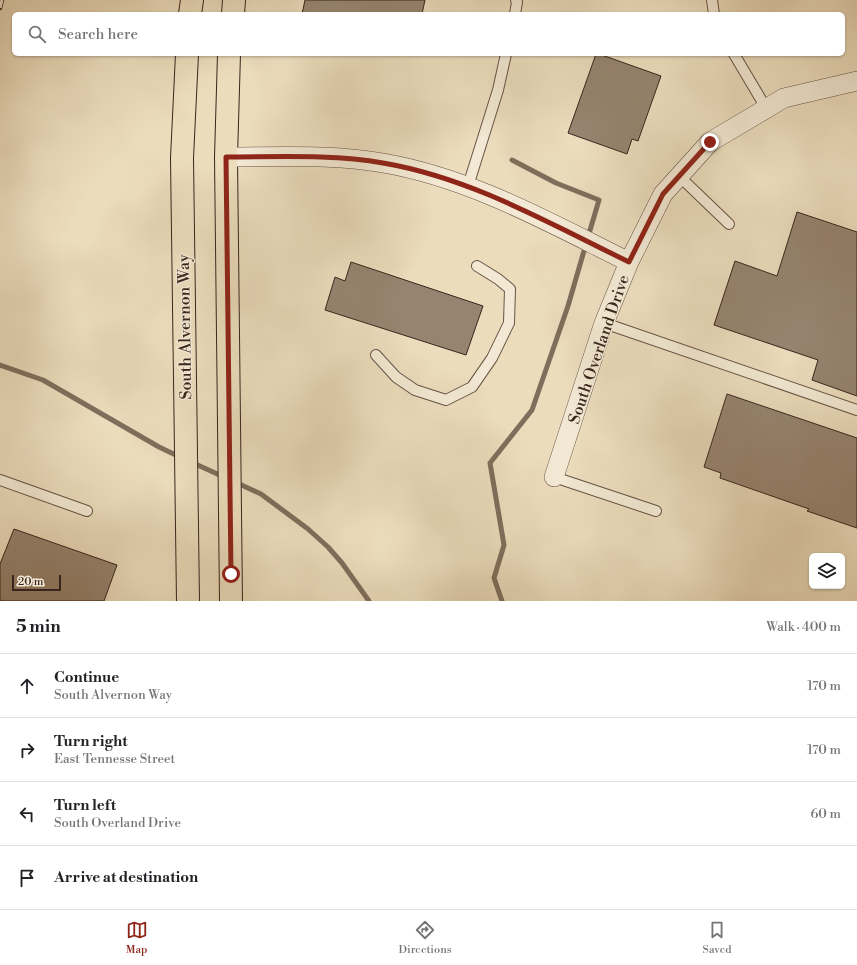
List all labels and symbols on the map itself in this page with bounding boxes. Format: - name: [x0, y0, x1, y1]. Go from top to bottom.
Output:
- route end: [701, 133, 719, 151]
- street label: South Alvernon Way: [174, 254, 196, 400]
- street label: South Overland Drive: [564, 272, 634, 427]
- route start: [222, 565, 240, 583]
- scale bar: [12, 573, 61, 592]

